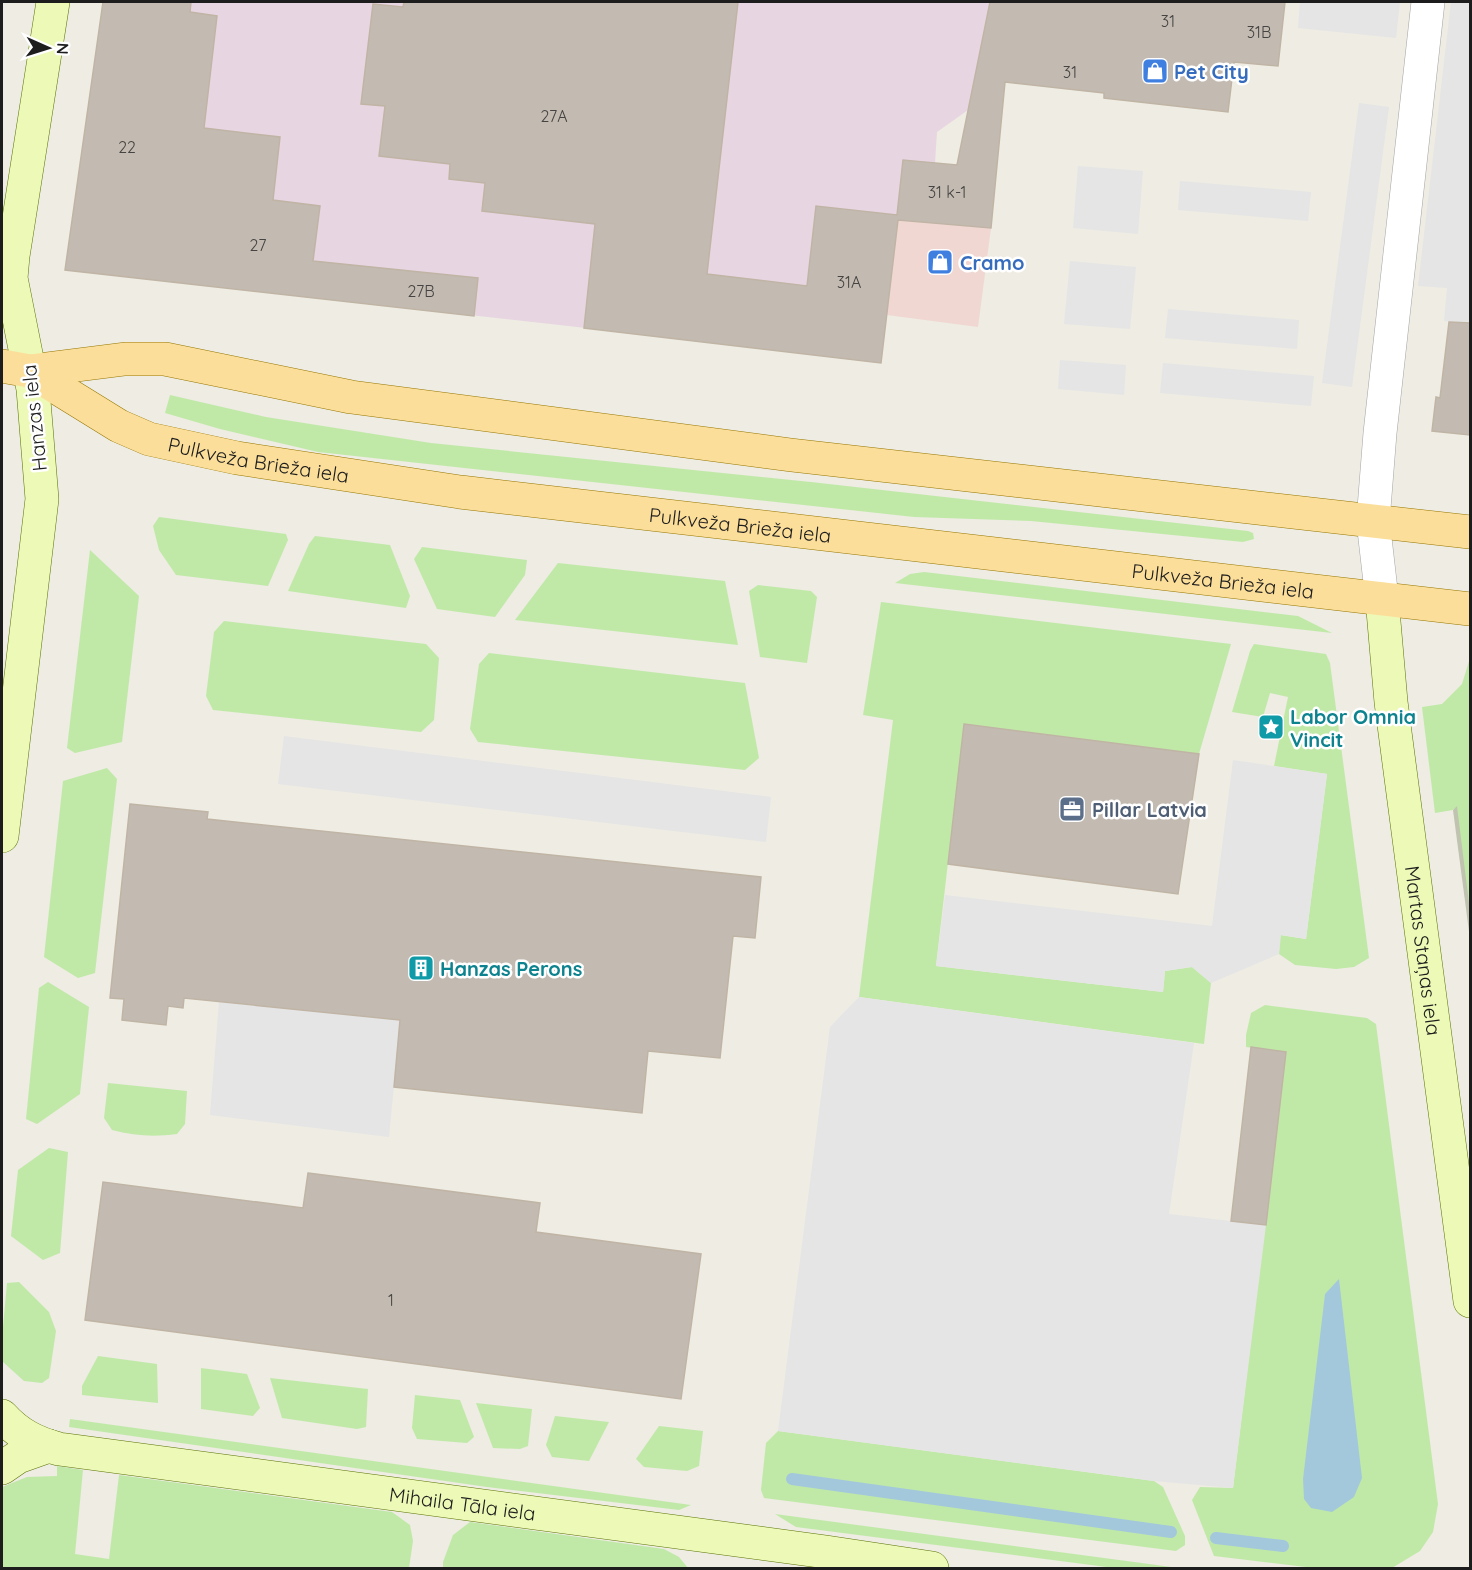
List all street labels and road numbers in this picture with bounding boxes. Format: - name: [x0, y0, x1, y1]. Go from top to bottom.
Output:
- street label: Hanzas iela: [16, 364, 52, 472]
- street label: Pulkveža Brieža iela: [166, 431, 351, 487]
- street label: Pulkveža Brieža iela: [648, 501, 833, 547]
- street label: Pulkveža Brieža iela: [1130, 557, 1315, 603]
- street label: Martas Staņas iela: [1400, 864, 1447, 1037]
- street label: Mihaila Tāla iela: [388, 1481, 537, 1525]

